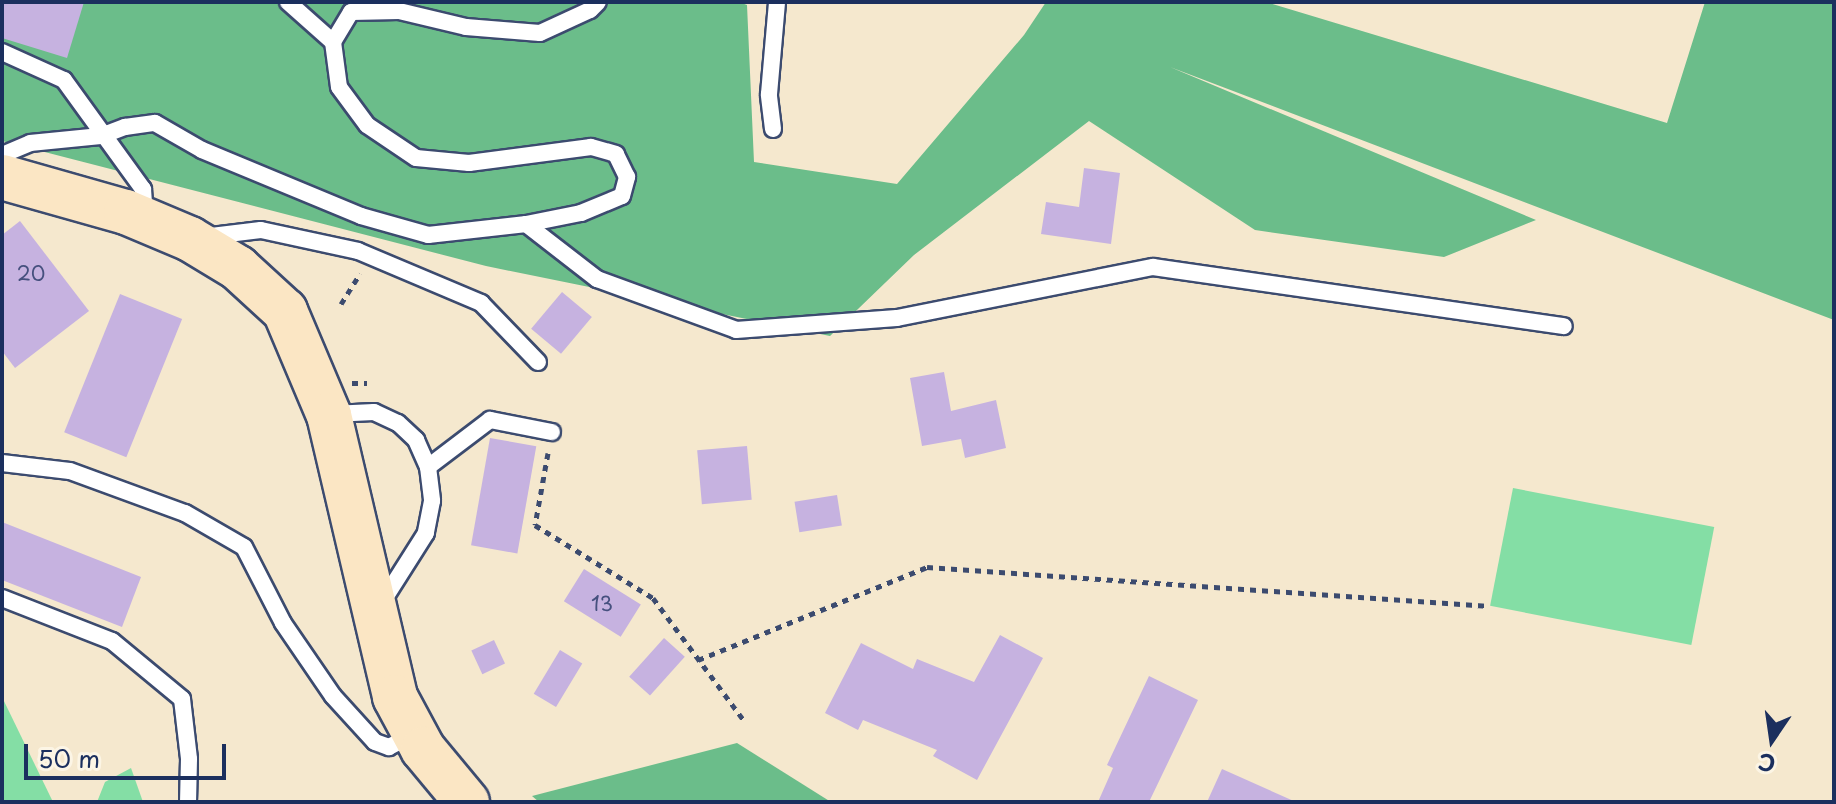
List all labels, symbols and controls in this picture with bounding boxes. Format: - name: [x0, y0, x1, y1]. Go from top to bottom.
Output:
- house number: 20: [17, 261, 45, 285]
- house number: 13: [591, 591, 613, 615]
- north arrow: [1732, 700, 1812, 780]
- scale bar: [28, 728, 230, 778]
- text: 50 m: [38, 740, 100, 776]
- text: С: [1755, 746, 1778, 782]

